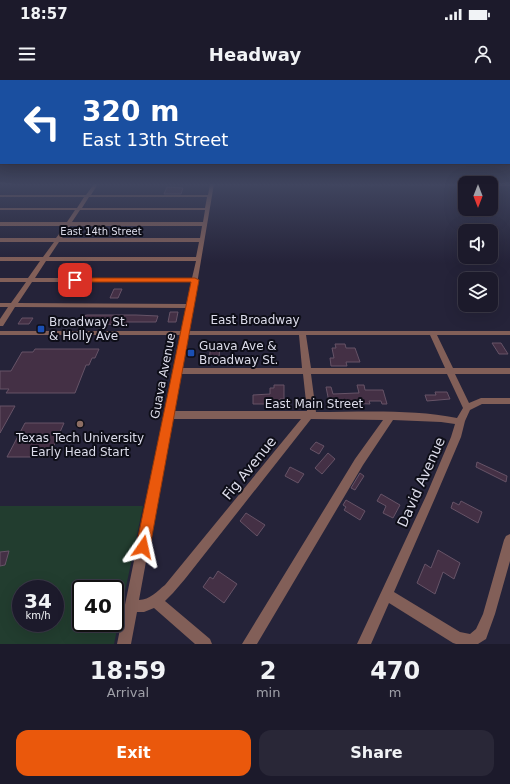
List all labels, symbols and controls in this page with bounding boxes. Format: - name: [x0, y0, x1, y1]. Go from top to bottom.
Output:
- text: 18:57: [20, 5, 68, 23]
- icon: menu: [16, 43, 38, 65]
- icon: person: [472, 43, 494, 65]
- text: Headway: [209, 44, 301, 65]
- text: 320 m: [82, 95, 179, 128]
- icon: left: [16, 96, 68, 148]
- text: East 13th Street: [82, 129, 228, 150]
- north arrow: [458, 176, 498, 216]
- map controls: [458, 176, 498, 312]
- button: sound: [458, 224, 498, 264]
- street label: East 14th Street: [60, 226, 142, 237]
- pin: [58, 263, 92, 297]
- icon: arrive: [64, 269, 86, 291]
- button: layers: [458, 272, 498, 312]
- street label: East Broadway: [210, 313, 300, 327]
- place label: Broadway St. & Holly Ave: [49, 315, 128, 343]
- marker: Broadway St. & Holly Ave: [36, 324, 46, 334]
- street label: Guava Avenue: [148, 332, 178, 420]
- place label: Guava Ave & Broadway St.: [199, 339, 278, 367]
- marker: Guava Ave & Broadway St.: [186, 348, 196, 358]
- street label: East Main Street: [265, 397, 364, 411]
- marker: Texas Tech University Early Head Start: [75, 419, 85, 429]
- place label: Texas Tech University Early Head Start: [15, 431, 144, 459]
- street label: Fig Avenue: [219, 433, 279, 503]
- street label: David Avenue: [394, 434, 448, 530]
- position arrow: [122, 526, 164, 568]
- speed limit sign: 40: [72, 580, 124, 632]
- text: 34: [24, 589, 52, 613]
- text: km/h: [25, 610, 51, 621]
- text: 18:59: [90, 657, 166, 685]
- text: 2: [260, 657, 276, 685]
- text: 470: [370, 657, 420, 685]
- text: Arrival: [107, 685, 149, 700]
- text: min: [256, 685, 280, 700]
- text: m: [389, 685, 402, 700]
- button: Exit: [16, 730, 251, 776]
- button: Share: [259, 730, 494, 776]

